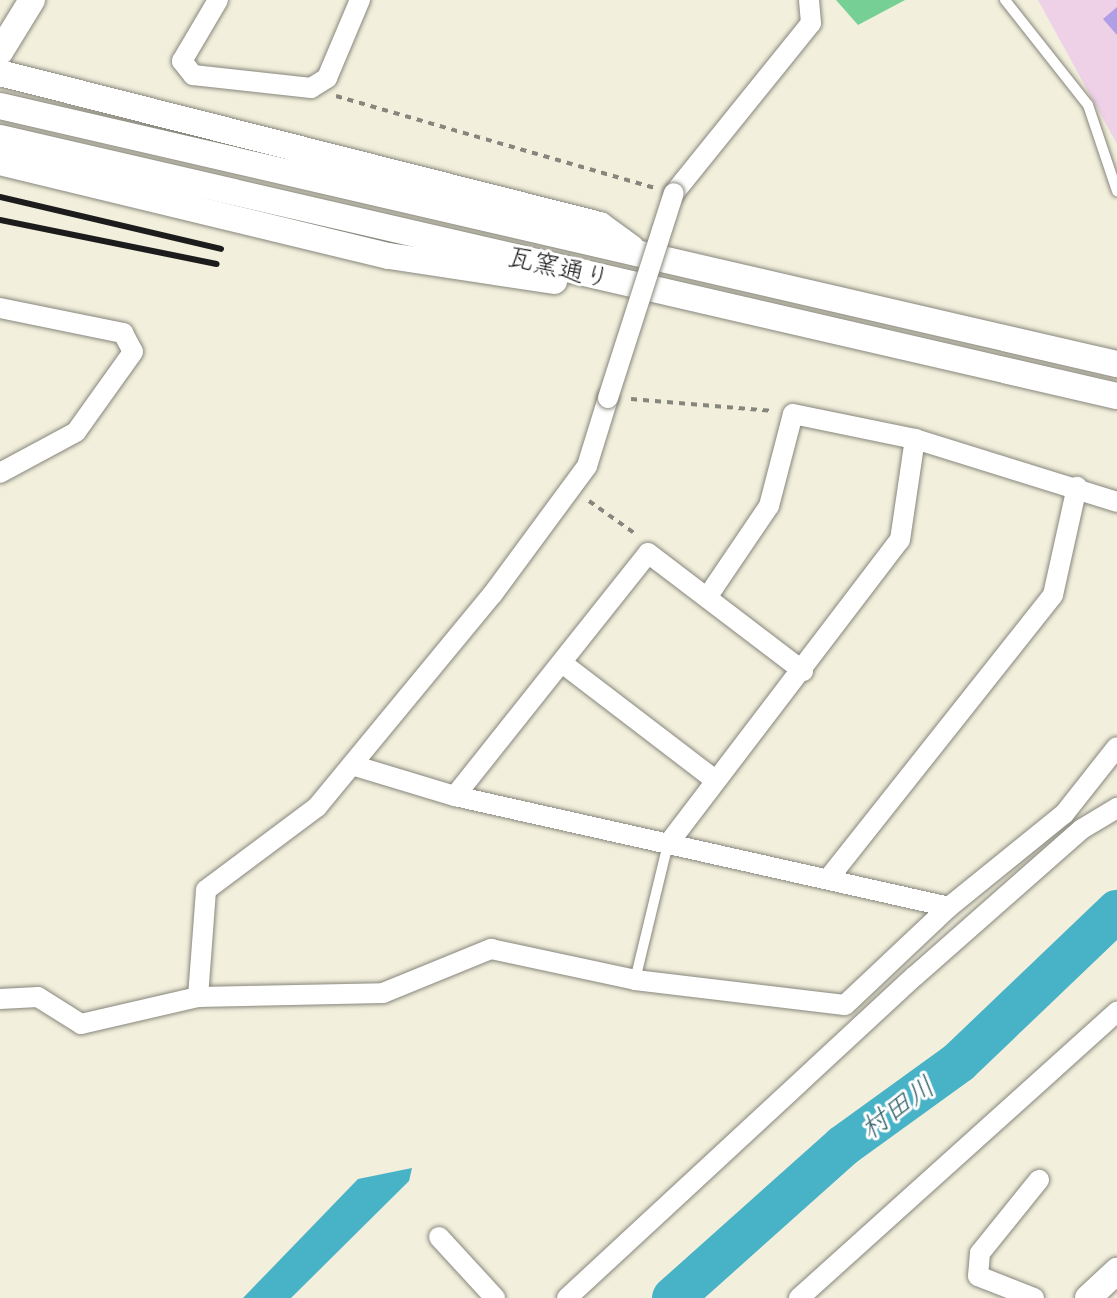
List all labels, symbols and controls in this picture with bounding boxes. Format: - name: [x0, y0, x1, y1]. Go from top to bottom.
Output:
- street label: 瓦窯通り: [505, 240, 613, 294]
- water label: 村田川: [853, 1069, 941, 1145]

